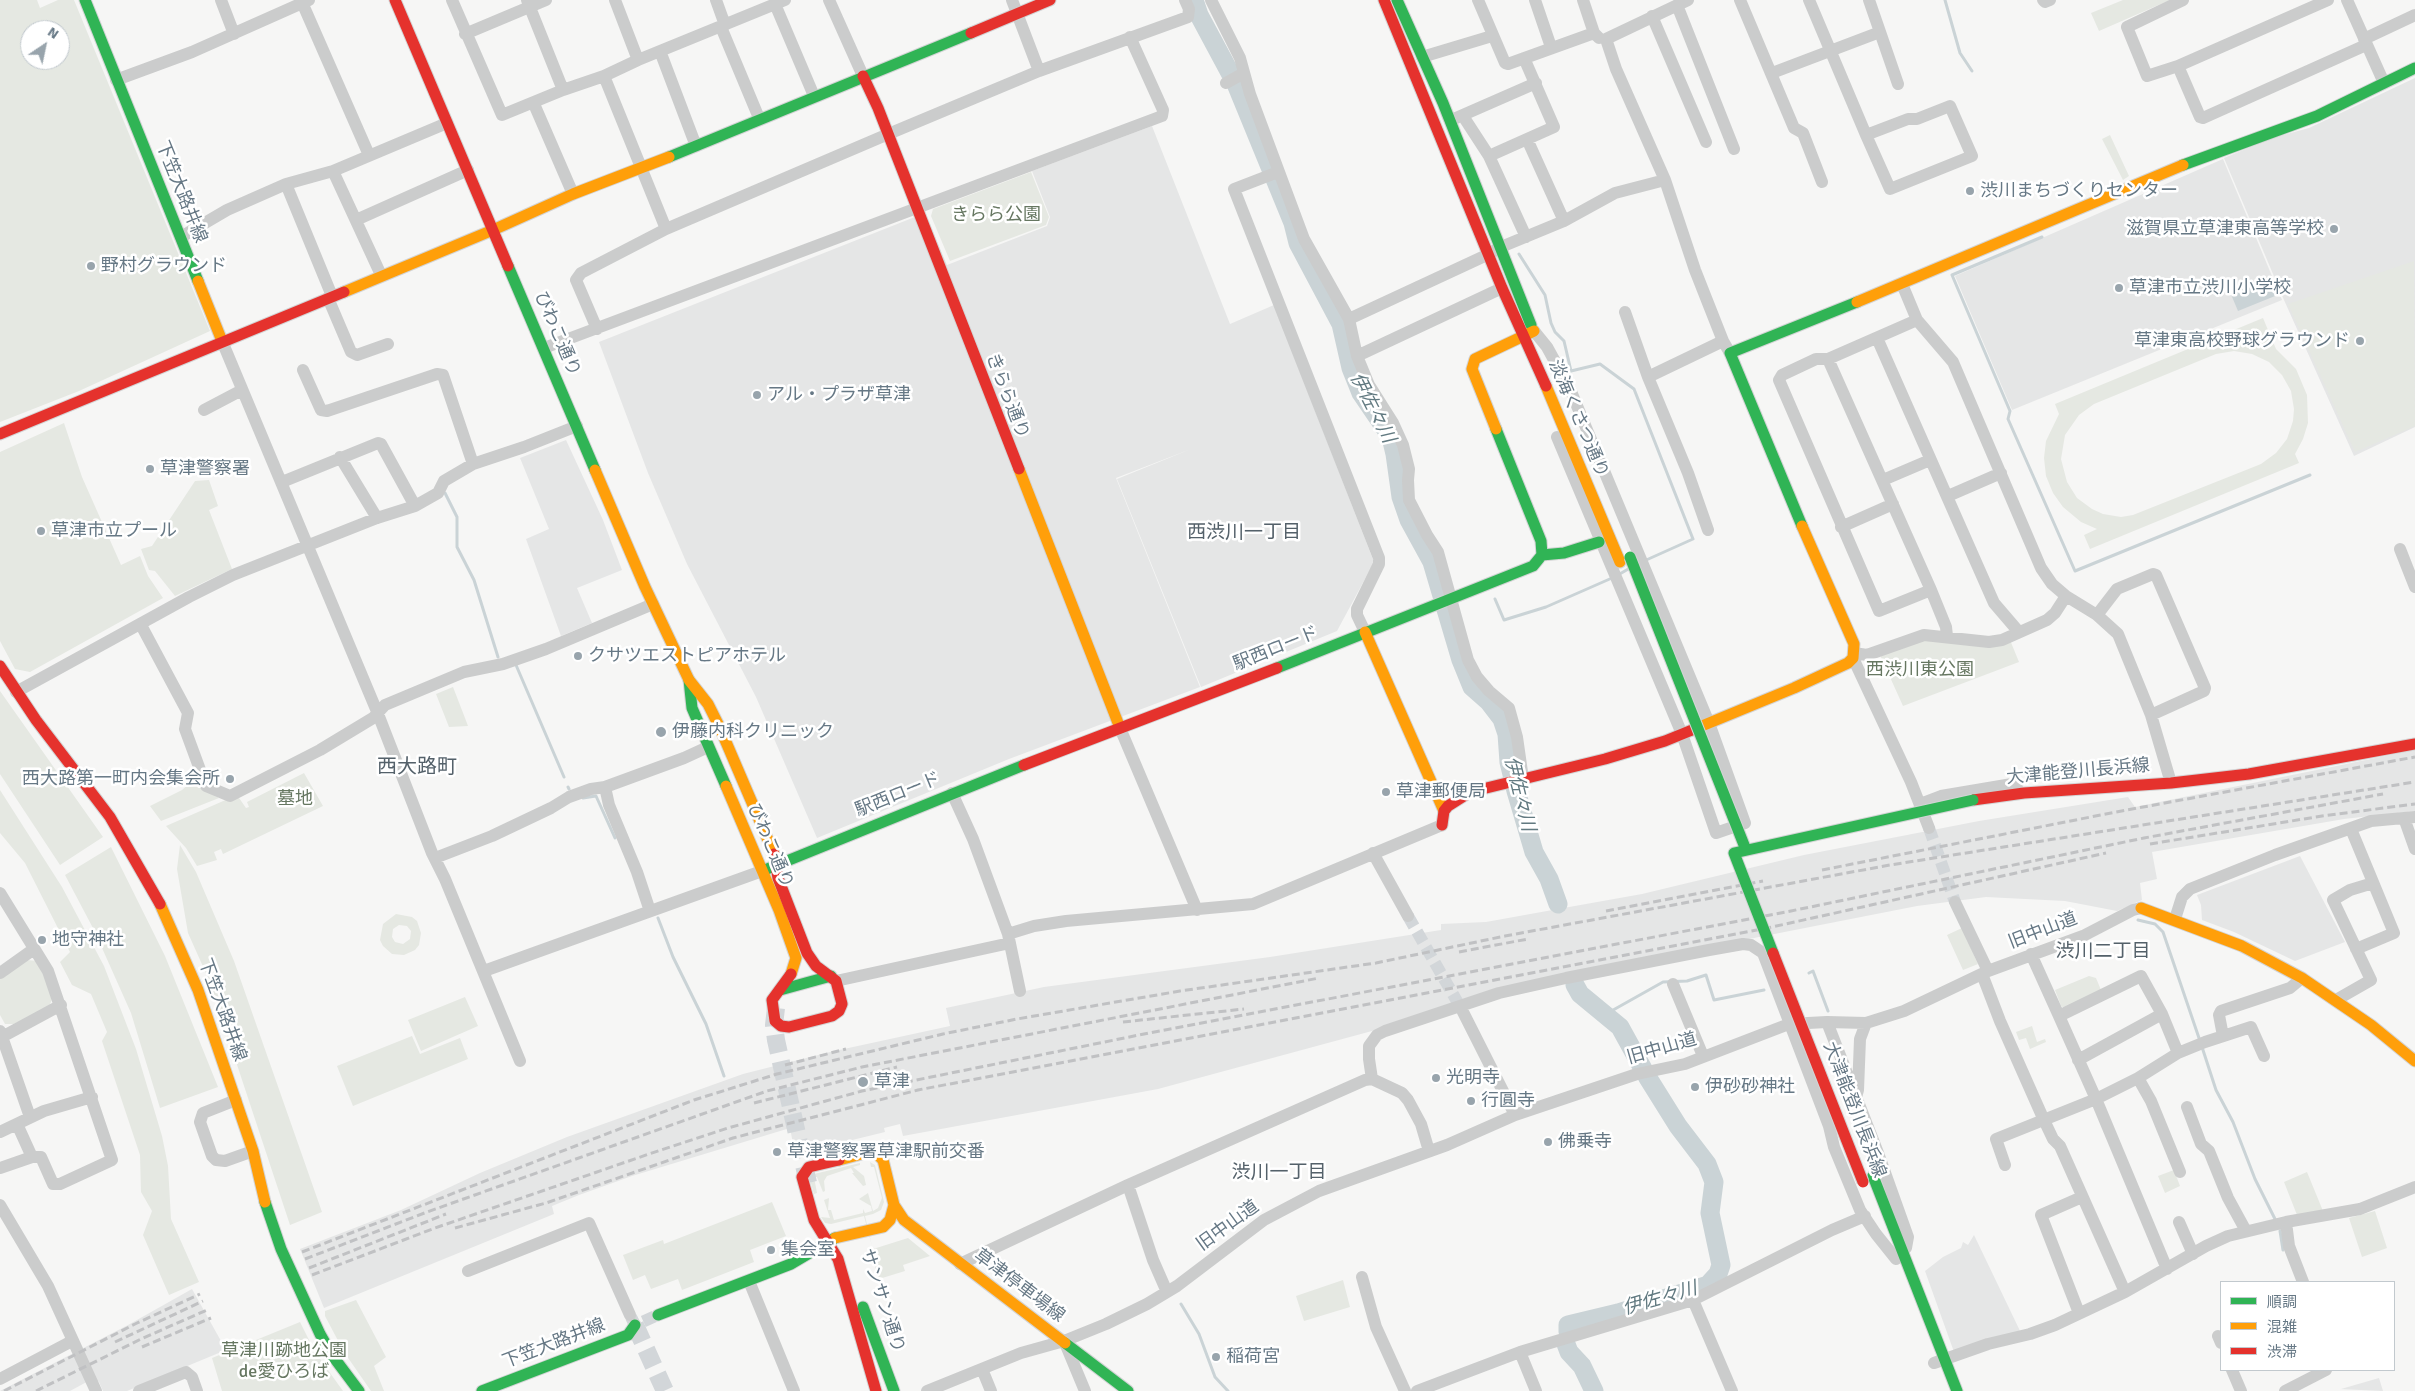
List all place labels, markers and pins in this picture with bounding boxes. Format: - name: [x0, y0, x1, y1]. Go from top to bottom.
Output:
- place label: 渋川まちづくりセンター: [1980, 180, 2178, 202]
- marker: 渋川まちづくりセンター: [1964, 185, 1976, 197]
- place label: 滋賀県立草津東高等学校: [2126, 218, 2324, 240]
- marker: 滋賀県立草津東高等学校: [2328, 223, 2340, 235]
- place label: 野村グラウンド: [101, 255, 227, 277]
- marker: 野村グラウンド: [85, 260, 97, 272]
- place label: 草津市立渋川小学校: [2129, 277, 2291, 299]
- marker: 草津市立渋川小学校: [2113, 282, 2125, 294]
- place label: 草津東高校野球グラウンド: [2134, 330, 2350, 352]
- marker: 草津東高校野球グラウンド: [2354, 335, 2366, 347]
- place label: アル・プラザ草津: [767, 384, 911, 406]
- marker: アル・プラザ草津: [751, 389, 763, 401]
- place label: 草津警察署: [160, 458, 250, 480]
- marker: 草津警察署: [144, 463, 156, 475]
- place label: 草津市立プール: [51, 520, 177, 542]
- marker: 草津市立プール: [35, 525, 47, 537]
- place label: クサツエストピアホテル: [588, 645, 786, 667]
- marker: クサツエストピアホテル: [572, 650, 584, 662]
- place label: 伊藤内科クリニック: [672, 721, 834, 743]
- marker: 伊藤内科クリニック: [654, 725, 668, 739]
- place label: 西大路第一町内会集会所: [22, 768, 220, 790]
- marker: 西大路第一町内会集会所: [224, 773, 236, 785]
- place label: 草津郵便局: [1396, 781, 1486, 803]
- marker: 草津郵便局: [1380, 786, 1392, 798]
- place label: 地守神社: [52, 929, 124, 951]
- marker: 地守神社: [36, 934, 48, 946]
- place label: 光明寺: [1446, 1067, 1500, 1089]
- place label: 草津: [874, 1071, 910, 1093]
- marker: 光明寺: [1430, 1072, 1442, 1084]
- marker: 草津: [856, 1075, 870, 1089]
- place label: 伊砂砂神社: [1705, 1076, 1795, 1098]
- marker: 伊砂砂神社: [1689, 1081, 1701, 1093]
- place label: 行圓寺: [1481, 1090, 1535, 1112]
- marker: 行圓寺: [1465, 1095, 1477, 1107]
- place label: 佛乗寺: [1558, 1131, 1612, 1153]
- marker: 佛乗寺: [1542, 1136, 1554, 1148]
- place label: 草津警察署草津駅前交番: [787, 1141, 985, 1163]
- marker: 草津警察署草津駅前交番: [771, 1146, 783, 1158]
- place label: 集会室: [781, 1239, 835, 1261]
- marker: 集会室: [765, 1244, 777, 1256]
- place label: 稲荷宮: [1226, 1346, 1280, 1368]
- marker: 稲荷宮: [1210, 1351, 1222, 1363]

